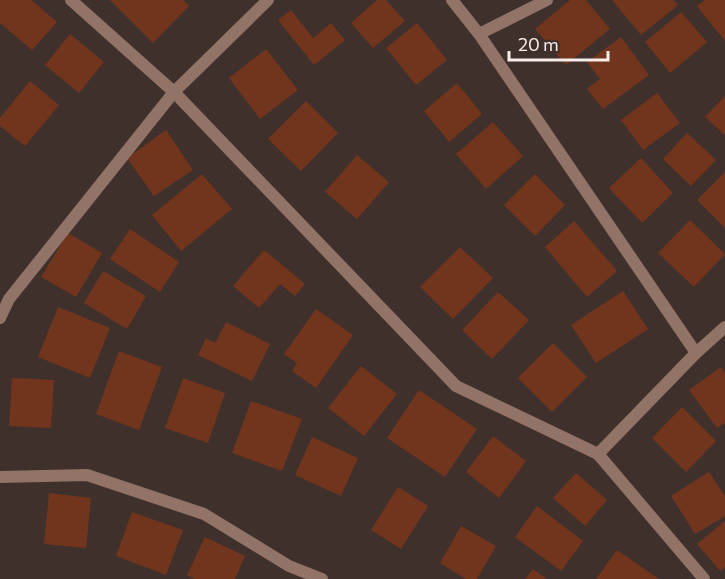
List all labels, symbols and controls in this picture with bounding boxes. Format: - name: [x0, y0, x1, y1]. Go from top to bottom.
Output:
- scale bar: [509, 24, 608, 62]
- text: 20 m: [518, 33, 559, 55]

